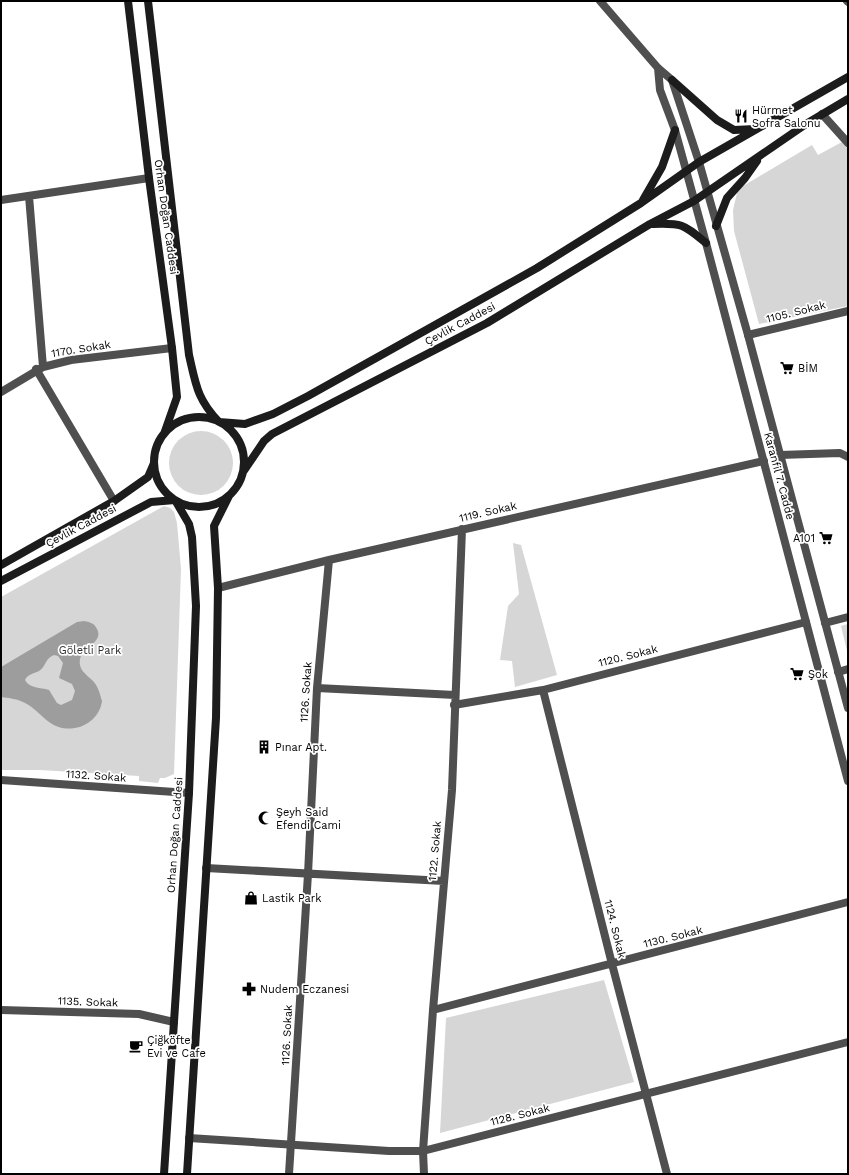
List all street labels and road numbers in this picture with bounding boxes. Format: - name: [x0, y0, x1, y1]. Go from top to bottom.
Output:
- street label: Orhan Doğan Caddesi: [151, 159, 181, 275]
- street label: 1105. Sokak: [765, 298, 827, 326]
- street label: Çevlik Caddesi: [422, 300, 498, 348]
- street label: 1170. Sokak: [50, 338, 112, 360]
- street label: Karanfil 7. Cadde: [761, 431, 797, 521]
- street label: 1119. Sokak: [458, 499, 518, 525]
- street label: Çevlik Caddesi: [43, 502, 119, 550]
- street label: 1120. Sokak: [597, 642, 659, 670]
- street label: 1126. Sokak: [297, 661, 315, 723]
- street label: 1132. Sokak: [65, 767, 127, 785]
- street label: Orhan Doğan Caddesi: [164, 777, 186, 893]
- street label: 1122. Sokak: [426, 820, 444, 882]
- street label: 1124. Sokak: [601, 898, 629, 960]
- street label: 1130. Sokak: [642, 923, 704, 951]
- street label: 1135. Sokak: [58, 994, 118, 1010]
- street label: 1126. Sokak: [279, 1004, 295, 1066]
- street label: 1128. Sokak: [489, 1101, 551, 1129]

